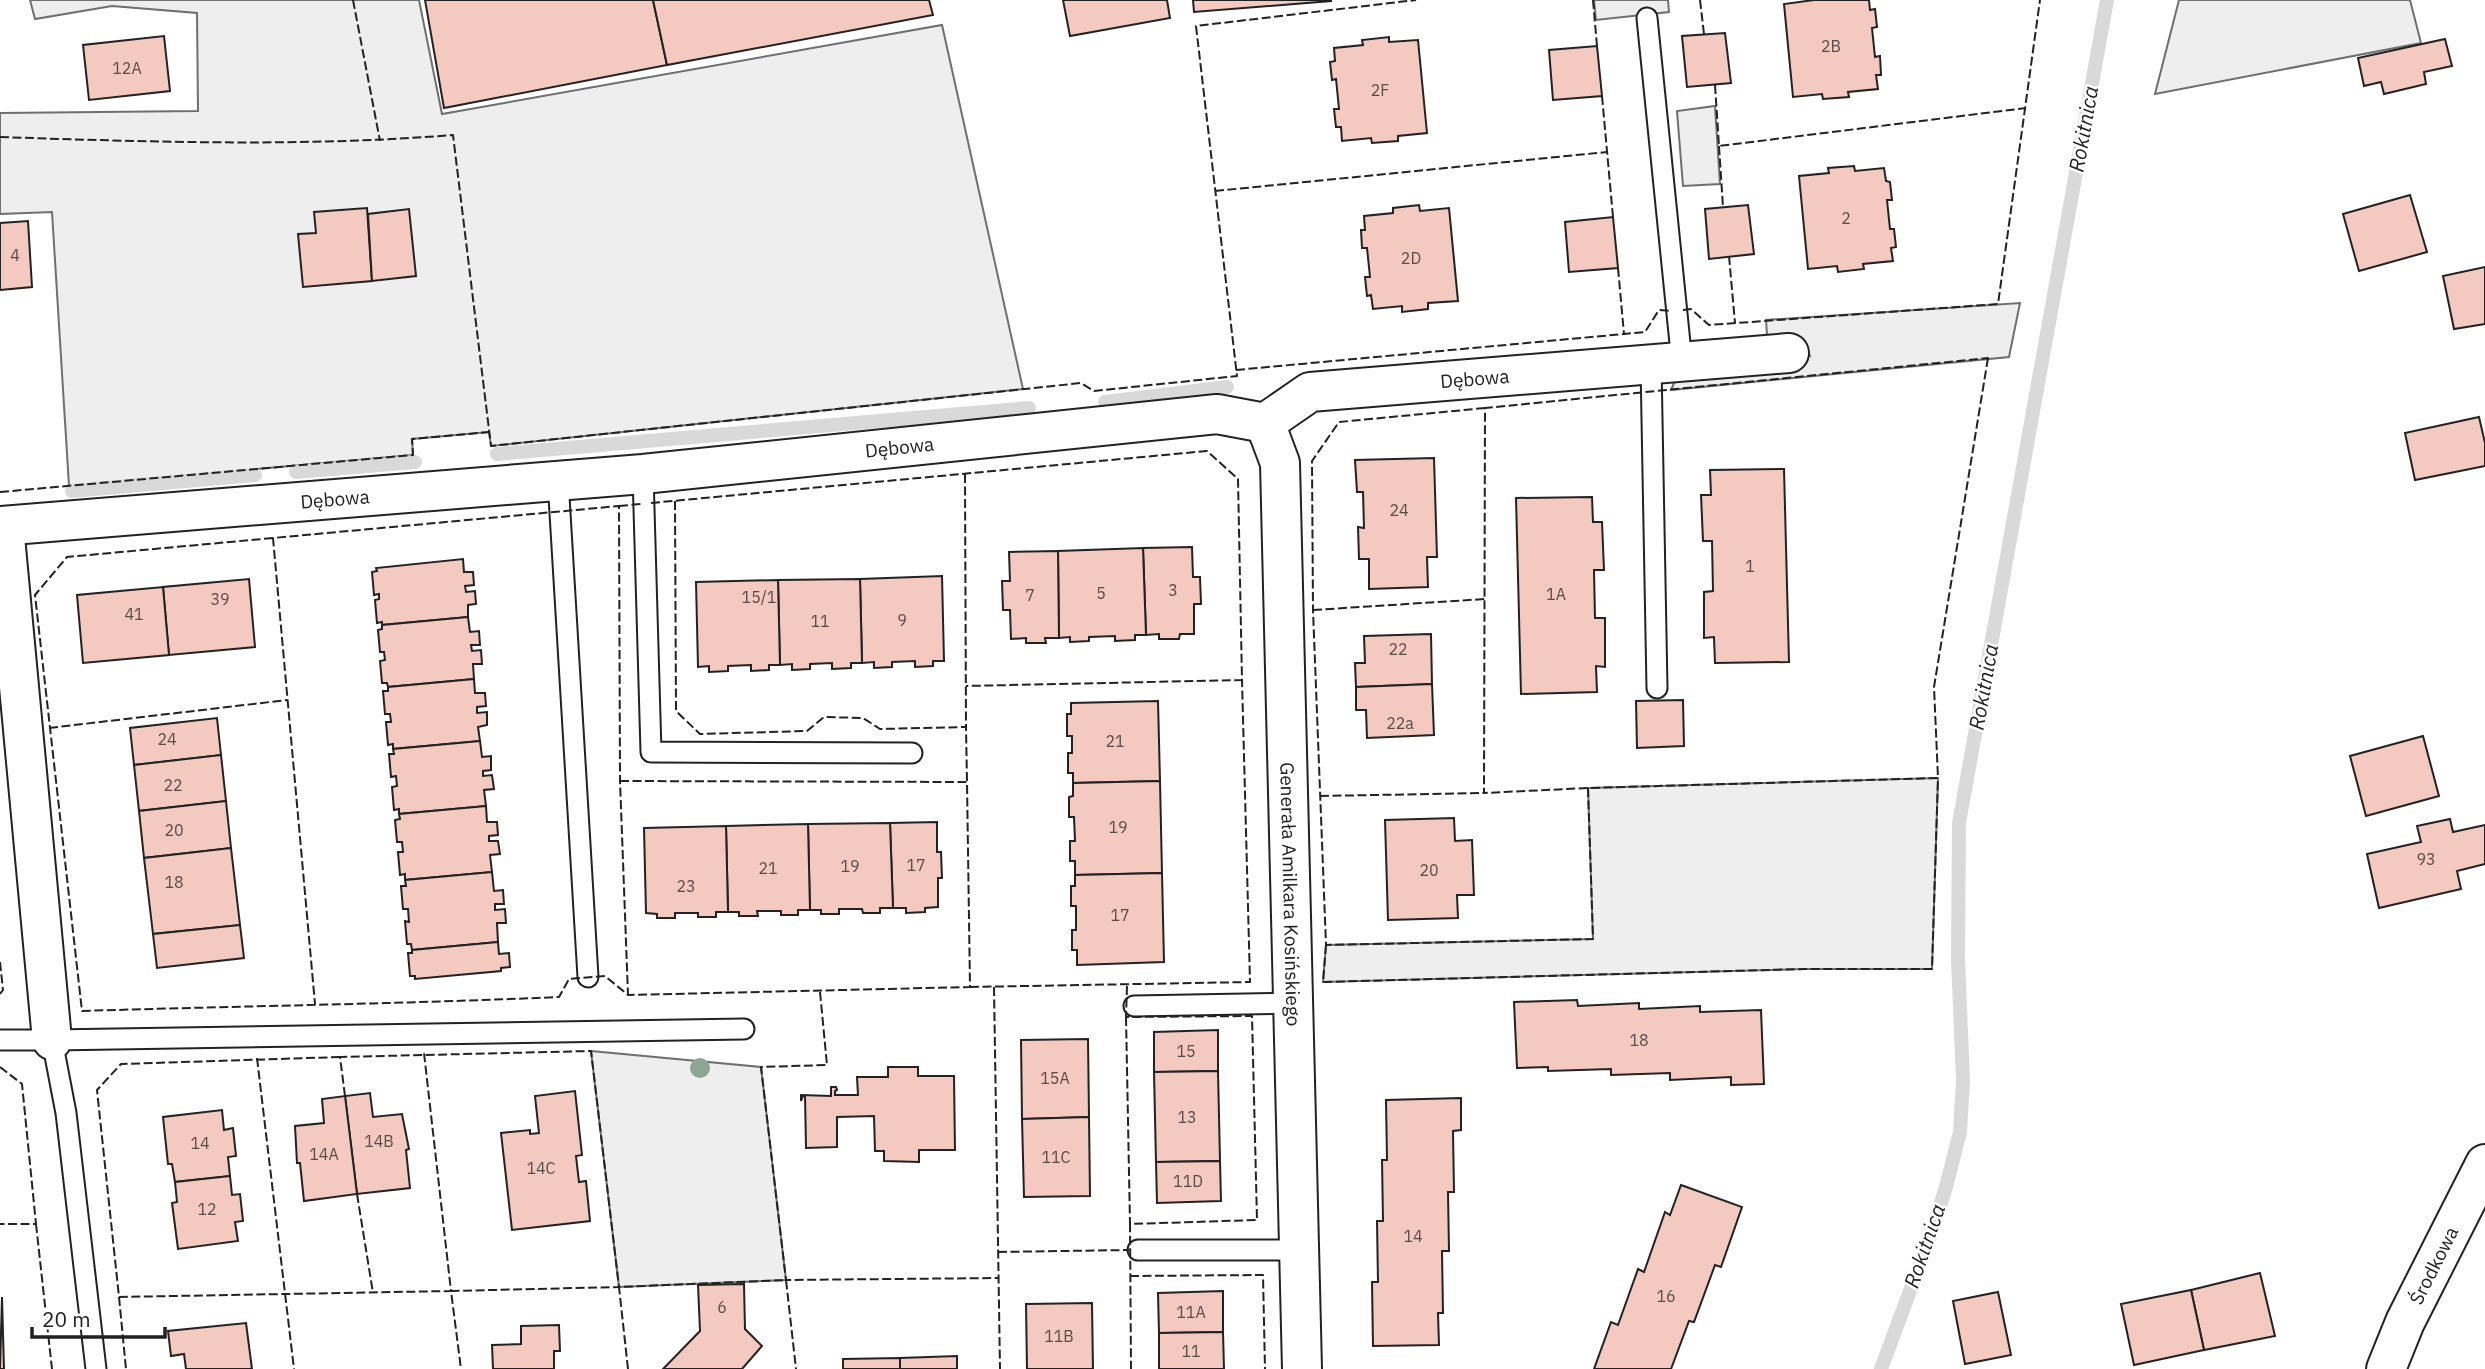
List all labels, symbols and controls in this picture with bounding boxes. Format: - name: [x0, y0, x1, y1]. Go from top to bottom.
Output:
- house number: 2B: [1821, 36, 1841, 56]
- house number: 12A: [112, 58, 142, 78]
- house number: 2F: [1371, 80, 1389, 100]
- water label: Rokitnica: [2062, 84, 2104, 174]
- house number: 2: [1841, 208, 1851, 228]
- house number: 4: [10, 245, 20, 265]
- house number: 2D: [1401, 248, 1421, 268]
- street label: Dębowa: [1439, 364, 1510, 393]
- street label: Dębowa: [864, 432, 935, 463]
- street label: Dębowa: [299, 484, 370, 514]
- house number: 24: [1389, 500, 1409, 520]
- house number: 1: [1745, 556, 1755, 576]
- house number: 3: [1168, 580, 1178, 600]
- house number: 5: [1096, 583, 1106, 603]
- house number: 1A: [1546, 584, 1566, 604]
- house number: 7: [1025, 585, 1035, 605]
- house number: 15/1: [742, 587, 776, 607]
- house number: 39: [210, 589, 230, 609]
- house number: 41: [124, 604, 144, 624]
- house number: 9: [897, 610, 907, 630]
- house number: 11: [810, 611, 830, 631]
- house number: 22: [1388, 639, 1408, 659]
- water label: Rokitnica: [1962, 642, 2004, 732]
- house number: 22a: [1386, 713, 1414, 733]
- house number: 24: [157, 729, 177, 749]
- house number: 21: [1105, 731, 1125, 751]
- street label: Generała Amilkara Kosińskiego: [1275, 762, 1306, 1027]
- house number: 22: [163, 775, 183, 795]
- house number: 19: [1108, 817, 1128, 837]
- house number: 20: [164, 820, 184, 840]
- house number: 93: [2416, 849, 2436, 869]
- house number: 17: [906, 855, 926, 875]
- house number: 19: [840, 856, 860, 876]
- house number: 21: [758, 858, 778, 878]
- house number: 20: [1419, 860, 1439, 880]
- house number: 18: [164, 872, 184, 892]
- house number: 23: [676, 876, 696, 896]
- house number: 17: [1110, 905, 1130, 925]
- house number: 18: [1629, 1030, 1649, 1050]
- house number: 15: [1176, 1041, 1196, 1061]
- house number: 15A: [1040, 1068, 1070, 1088]
- house number: 13: [1177, 1107, 1197, 1127]
- house number: 14B: [364, 1131, 394, 1151]
- house number: 14: [190, 1133, 210, 1153]
- house number: 14A: [309, 1144, 339, 1164]
- house number: 11C: [1041, 1147, 1071, 1167]
- house number: 14C: [526, 1158, 556, 1178]
- house number: 11D: [1173, 1171, 1203, 1191]
- house number: 12: [197, 1199, 217, 1219]
- water label: Rokitnica: [1897, 1200, 1951, 1291]
- street label: Środkowa: [2404, 1222, 2463, 1309]
- house number: 14: [1403, 1226, 1423, 1246]
- house number: 16: [1656, 1286, 1676, 1306]
- scale bar: [32, 1296, 164, 1340]
- house number: 6: [717, 1297, 727, 1317]
- house number: 11A: [1176, 1302, 1206, 1322]
- text: 20 m: [42, 1305, 91, 1333]
- house number: 11B: [1044, 1326, 1074, 1346]
- house number: 11: [1181, 1341, 1201, 1361]

